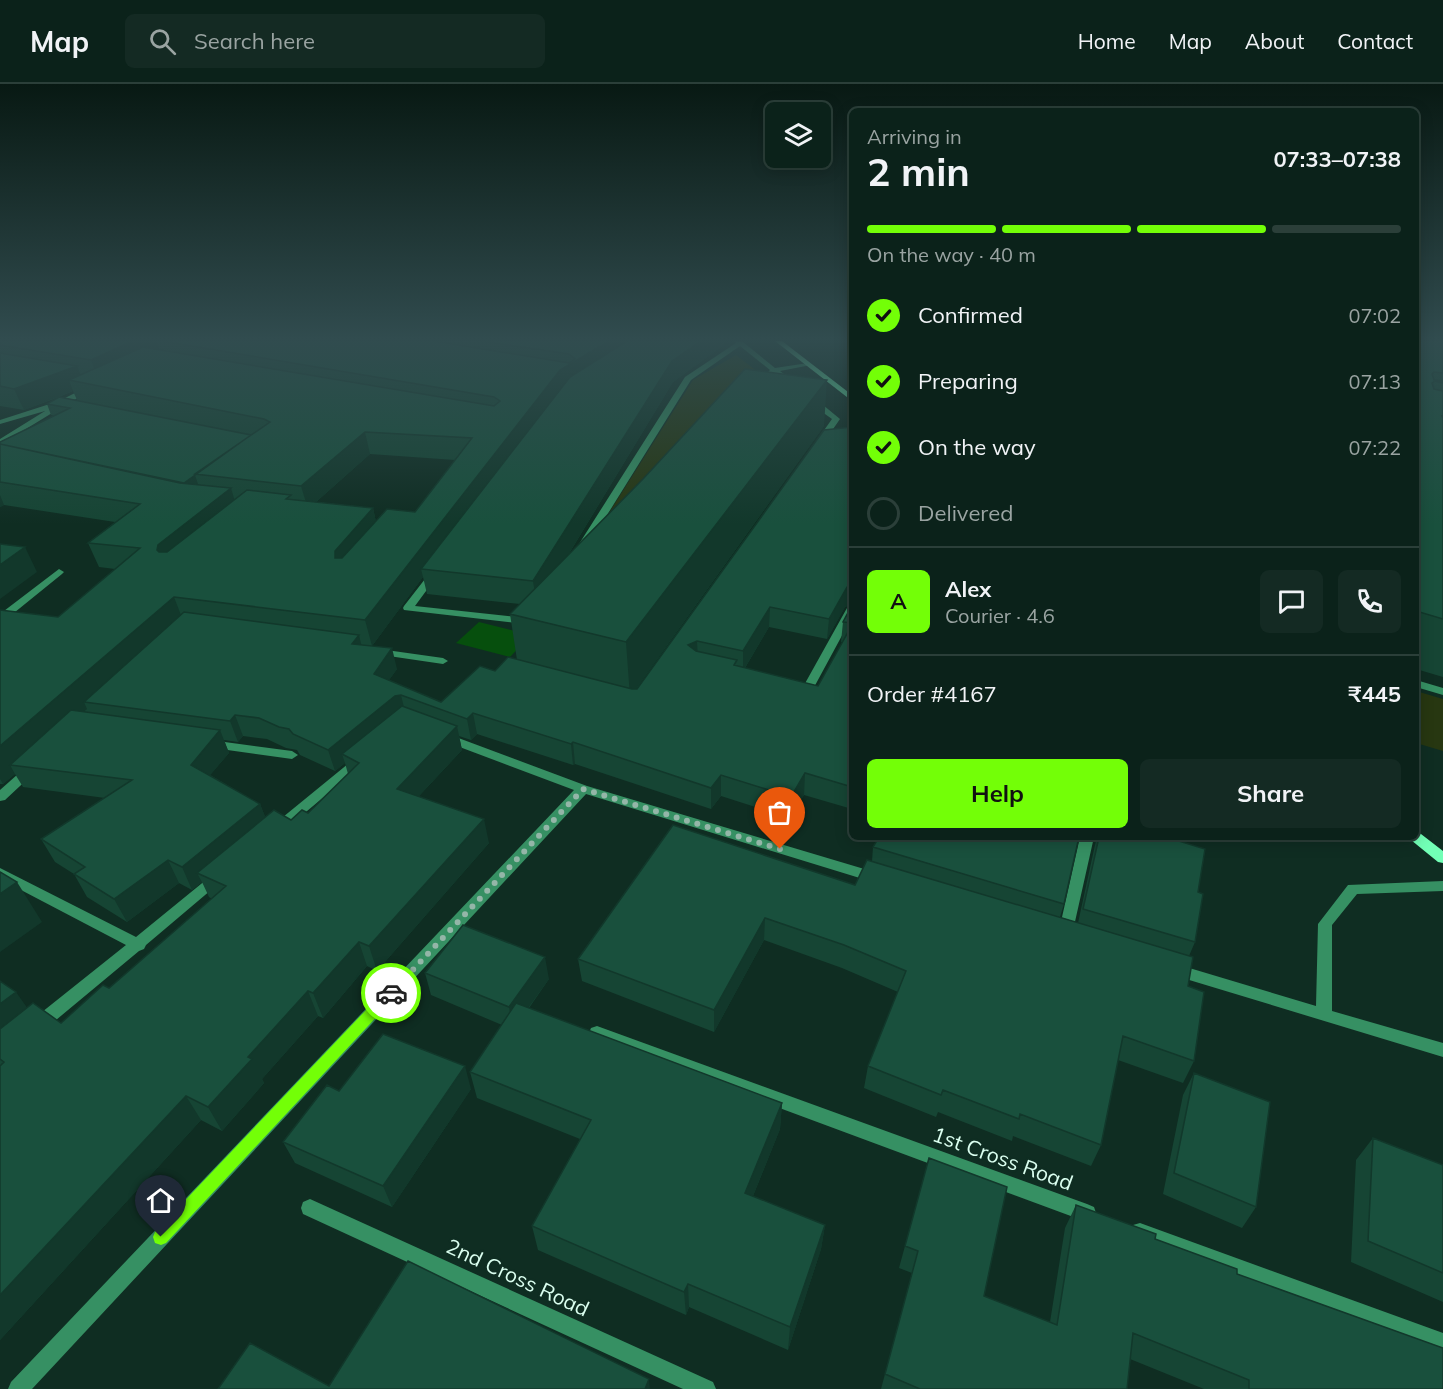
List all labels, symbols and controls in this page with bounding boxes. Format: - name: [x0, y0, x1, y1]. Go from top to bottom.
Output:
- search box: [125, 14, 545, 68]
- text: Map: [30, 24, 89, 59]
- icon: search: [146, 25, 179, 58]
- text: Search here: [194, 27, 315, 55]
- text: Home: [1078, 28, 1136, 54]
- text: Map: [1169, 28, 1212, 54]
- text: About: [1245, 28, 1304, 54]
- text: Contact: [1337, 28, 1413, 54]
- map controls: [765, 102, 831, 168]
- button: layers: [765, 102, 831, 168]
- text: Arriving in: [867, 124, 962, 149]
- text: 07:33–07:38: [1273, 145, 1401, 173]
- text: 2 min: [867, 147, 970, 196]
- text: On the way · 40 m: [867, 242, 1036, 267]
- icon: check: [867, 299, 900, 332]
- text: Confirmed: [918, 301, 1023, 329]
- text: 07:02: [1348, 303, 1401, 328]
- icon: check: [867, 365, 900, 398]
- text: Preparing: [918, 367, 1018, 395]
- text: 07:13: [1348, 369, 1401, 394]
- icon: check: [867, 431, 900, 464]
- text: On the way: [918, 433, 1036, 461]
- text: 07:22: [1348, 435, 1401, 460]
- text: Delivered: [918, 499, 1013, 527]
- button: chat: [1260, 570, 1323, 633]
- button: phone: [1338, 570, 1401, 633]
- text: Alex: [945, 575, 991, 603]
- text: A: [890, 587, 907, 615]
- text: Courier · 4.6: [945, 603, 1055, 628]
- text: Order #4167: [867, 680, 997, 708]
- text: ₹445: [1348, 680, 1401, 708]
- button: Help: [867, 759, 1128, 828]
- button: Share: [1140, 759, 1401, 828]
- pin: [754, 787, 805, 849]
- icon: bag: [763, 796, 796, 829]
- courier: [361, 963, 421, 1023]
- icon: car: [375, 977, 408, 1010]
- street label: 1st Cross Road: [929, 1121, 1077, 1195]
- pin: [135, 1175, 186, 1237]
- icon: home: [144, 1184, 177, 1217]
- street label: 2nd Cross Road: [442, 1233, 594, 1321]

